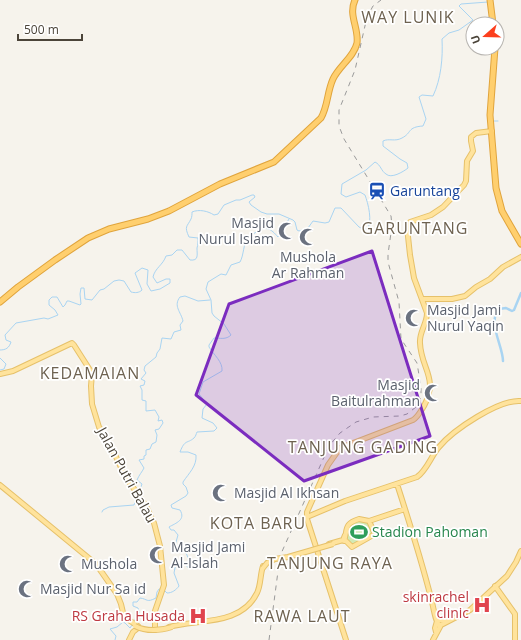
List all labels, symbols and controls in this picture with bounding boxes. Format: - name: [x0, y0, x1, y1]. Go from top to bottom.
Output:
- district label: WAY LUNIK: [361, 6, 455, 28]
- scale bar: [18, 16, 82, 42]
- north arrow: [465, 16, 505, 56]
- text: 500 m: [24, 21, 59, 38]
- text: U: [467, 33, 484, 46]
- station icon: Garuntang: [367, 181, 387, 201]
- place label: Garuntang: [390, 181, 460, 200]
- place label: Masjid Nurul Islam: [199, 213, 274, 248]
- district label: GARUNTANG: [362, 217, 468, 239]
- mosque icon: Masjid Nurul Islam: [277, 221, 297, 241]
- mosque icon: Mushola Ar Rahman: [298, 227, 318, 247]
- place label: Mushola Ar Rahman: [272, 247, 344, 282]
- place label: Masjid Jami Nurul Yaqin: [427, 300, 504, 335]
- mosque icon: Masjid Jami Nurul Yaqin: [404, 308, 424, 328]
- district label: KEDAMAIAN: [40, 362, 140, 384]
- place label: Masjid Baitulrahman: [331, 375, 420, 410]
- mosque icon: Masjid Baitulrahman: [423, 383, 443, 403]
- street label: Jalan Putri Balau: [92, 422, 162, 526]
- district label: TANJUNG GADING: [288, 436, 438, 458]
- mosque icon: Masjid Al Ikhsan: [211, 483, 231, 503]
- place label: Masjid Al Ikhsan: [234, 483, 339, 502]
- district label: KOTA BARU: [210, 512, 306, 534]
- sports icon: Stadion Pahoman: [349, 522, 369, 542]
- place label: Stadion Pahoman: [372, 522, 488, 541]
- place label: Masjid Jami Al-Islah: [171, 537, 245, 572]
- mosque icon: Masjid Jami Al-Islah: [148, 545, 168, 565]
- district label: TANJUNG RAYA: [267, 552, 393, 574]
- mosque icon: Mushola: [58, 554, 78, 574]
- place label: Mushola: [81, 554, 137, 573]
- mosque icon: Masjid Nur Sa id: [17, 579, 37, 599]
- place label: Masjid Nur Sa id: [40, 579, 146, 598]
- place label: skinrachel clinic: [403, 587, 469, 622]
- hospital icon: skinrachel clinic: [472, 595, 492, 615]
- district label: RAWA LAUT: [254, 605, 350, 627]
- place label: RS Graha Husada: [72, 606, 185, 625]
- hospital icon: RS Graha Husada: [188, 606, 208, 626]

